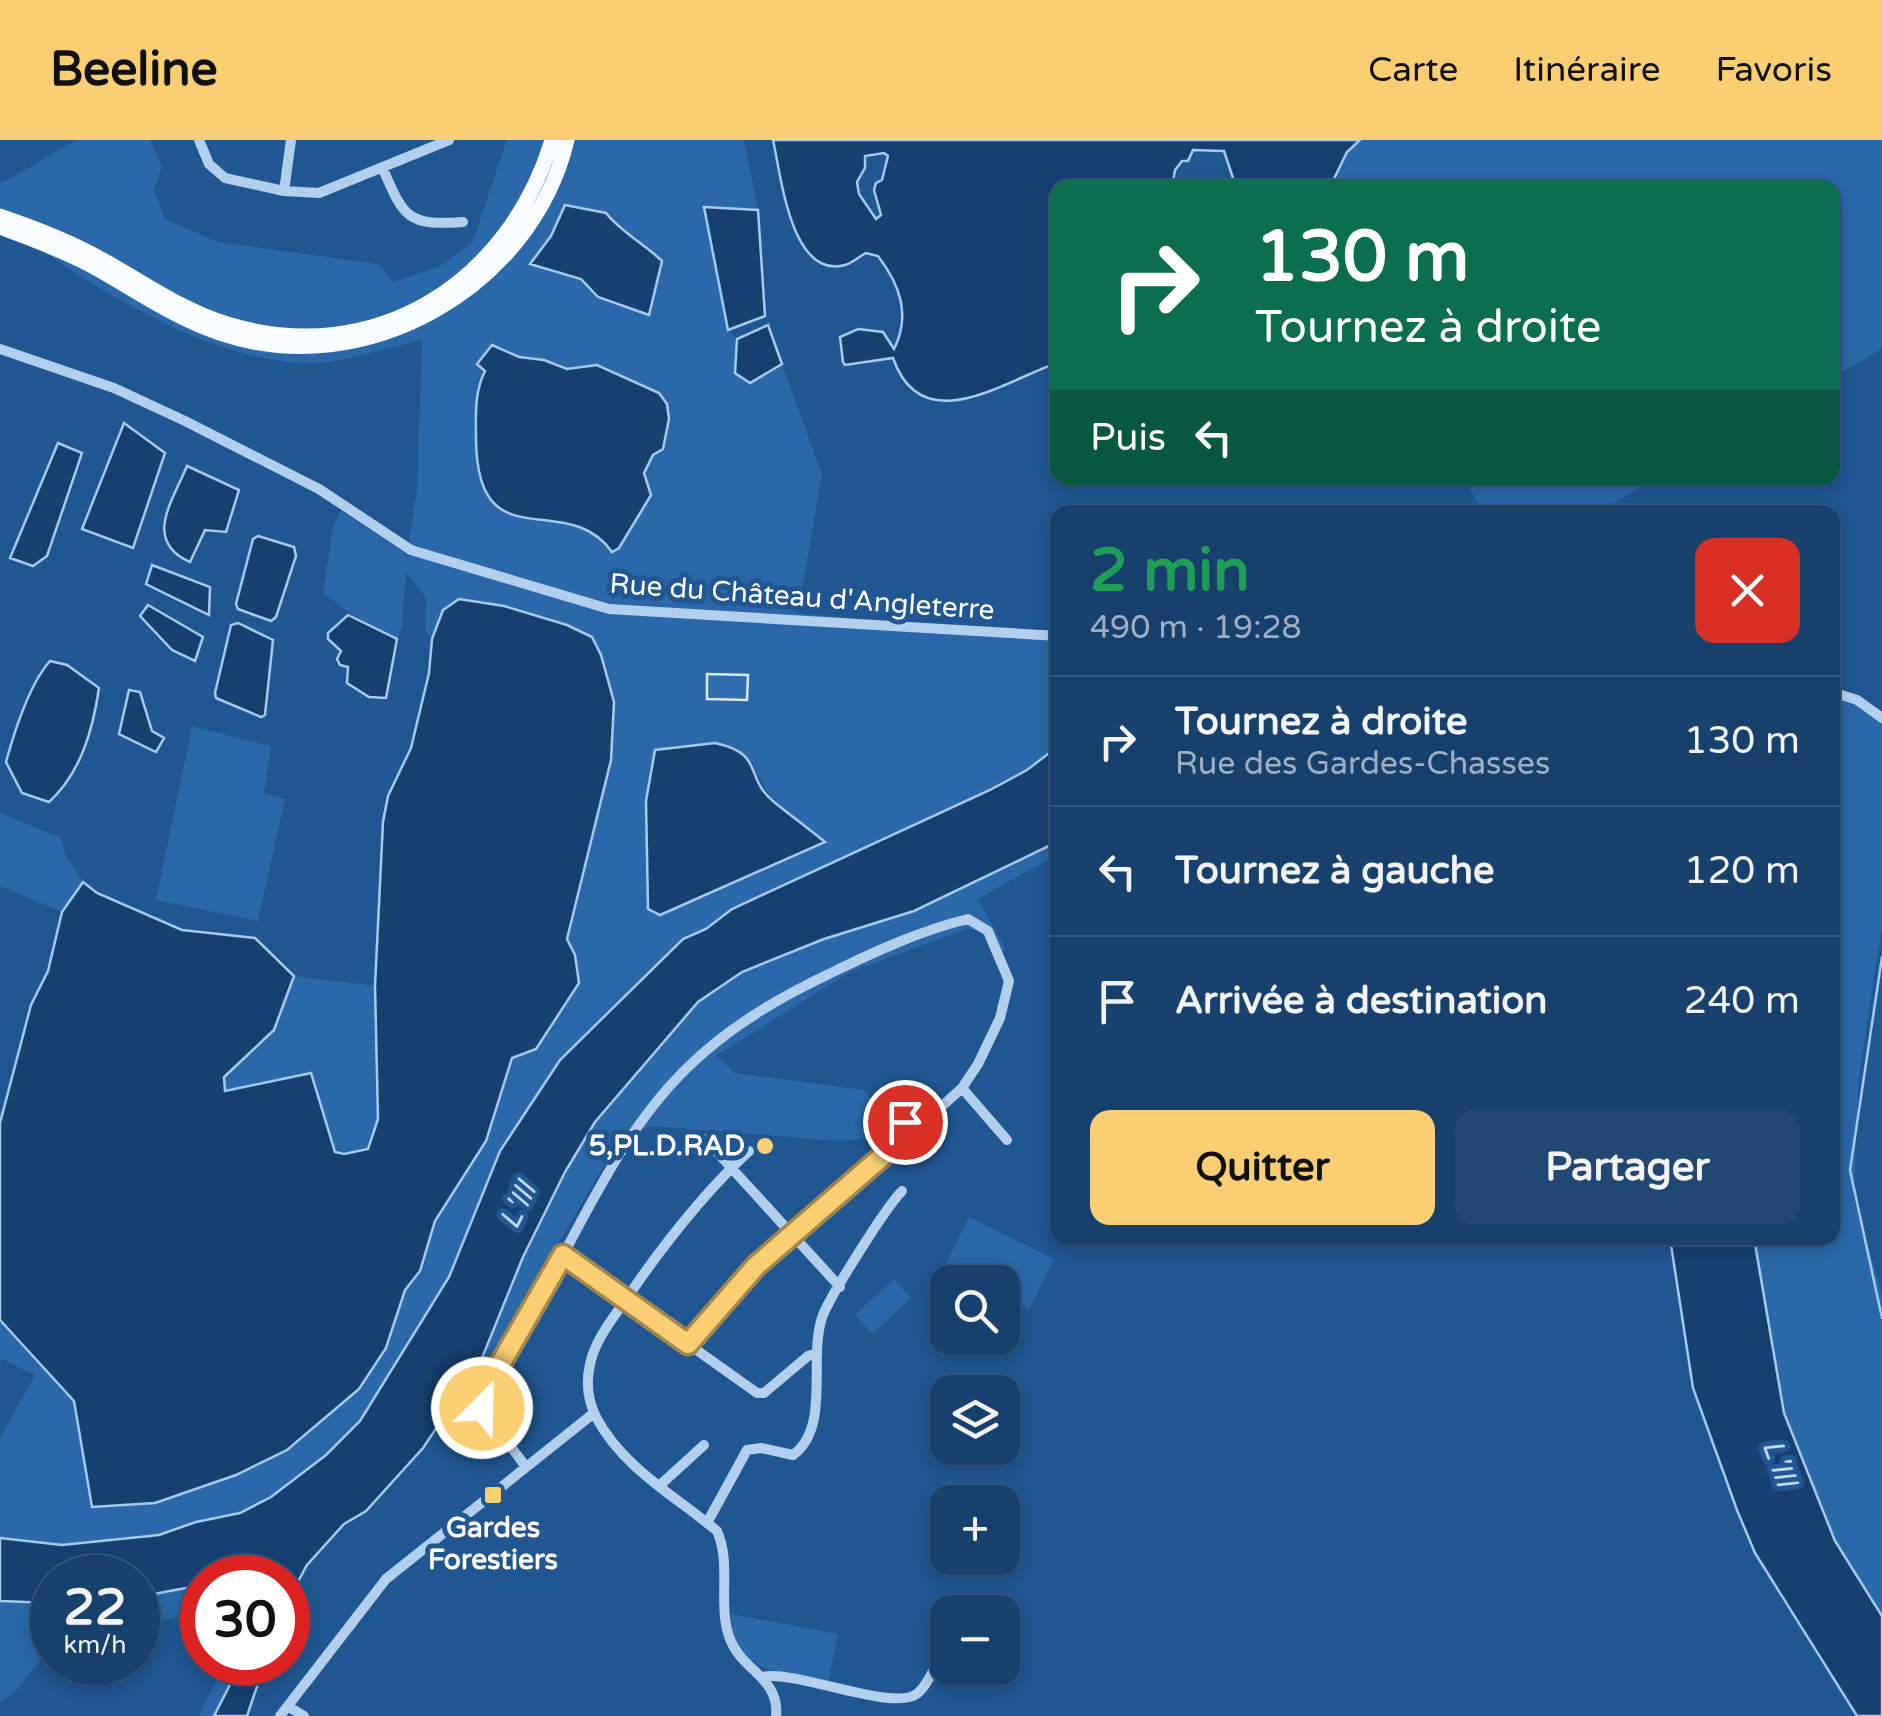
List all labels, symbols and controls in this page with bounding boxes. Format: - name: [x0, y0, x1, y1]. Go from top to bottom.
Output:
- text: Beeline: [50, 41, 218, 99]
- text: Carte: [1368, 49, 1458, 91]
- text: Itinéraire: [1513, 49, 1661, 91]
- text: Favoris: [1716, 49, 1832, 91]
- text: 130 m: [1255, 216, 1469, 300]
- icon: right: [1090, 220, 1220, 350]
- text: Tournez à droite: [1255, 301, 1601, 355]
- icon: left: [1186, 410, 1241, 465]
- text: Puis: [1090, 415, 1166, 461]
- text: 2 min: [1090, 535, 1250, 607]
- button: close: [1695, 538, 1800, 643]
- street label: Rue du Château d'Angleterre: [608, 567, 996, 627]
- text: 490 m · 19:28: [1090, 609, 1302, 647]
- text: Tournez à droite: [1175, 699, 1468, 745]
- icon: right: [1090, 714, 1145, 769]
- text: 130 m: [1684, 718, 1800, 764]
- text: Rue des Gardes-Chasses: [1175, 745, 1550, 783]
- icon: left: [1090, 844, 1145, 899]
- text: Tournez à gauche: [1175, 848, 1494, 894]
- text: 120 m: [1684, 848, 1800, 894]
- icon: arrive: [1090, 974, 1145, 1029]
- text: Arrivée à destination: [1175, 978, 1548, 1024]
- text: 240 m: [1684, 978, 1800, 1024]
- pin: [863, 1080, 948, 1165]
- icon: arrive: [878, 1095, 933, 1150]
- button: Quitter: [1090, 1110, 1435, 1225]
- button: Partager: [1455, 1110, 1800, 1225]
- place label: 5,PL.D.RAD: [589, 1129, 745, 1163]
- marker: 5,PL.D.RAD: [754, 1135, 776, 1157]
- water label: L'Ill: [491, 1174, 547, 1235]
- map controls: [930, 1265, 1020, 1685]
- button: search: [930, 1265, 1020, 1355]
- position arrow: [430, 1356, 534, 1460]
- button: layers: [930, 1375, 1020, 1465]
- water label: L'Ill: [1754, 1435, 1806, 1495]
- marker: Gardes Forestiers: [482, 1484, 504, 1506]
- button: +: [930, 1485, 1020, 1575]
- place label: Gardes Forestiers: [428, 1511, 558, 1577]
- speed limit sign: 30: [180, 1555, 310, 1685]
- text: 22: [64, 1578, 126, 1638]
- button: −: [930, 1595, 1020, 1685]
- text: km/h: [64, 1630, 126, 1660]

